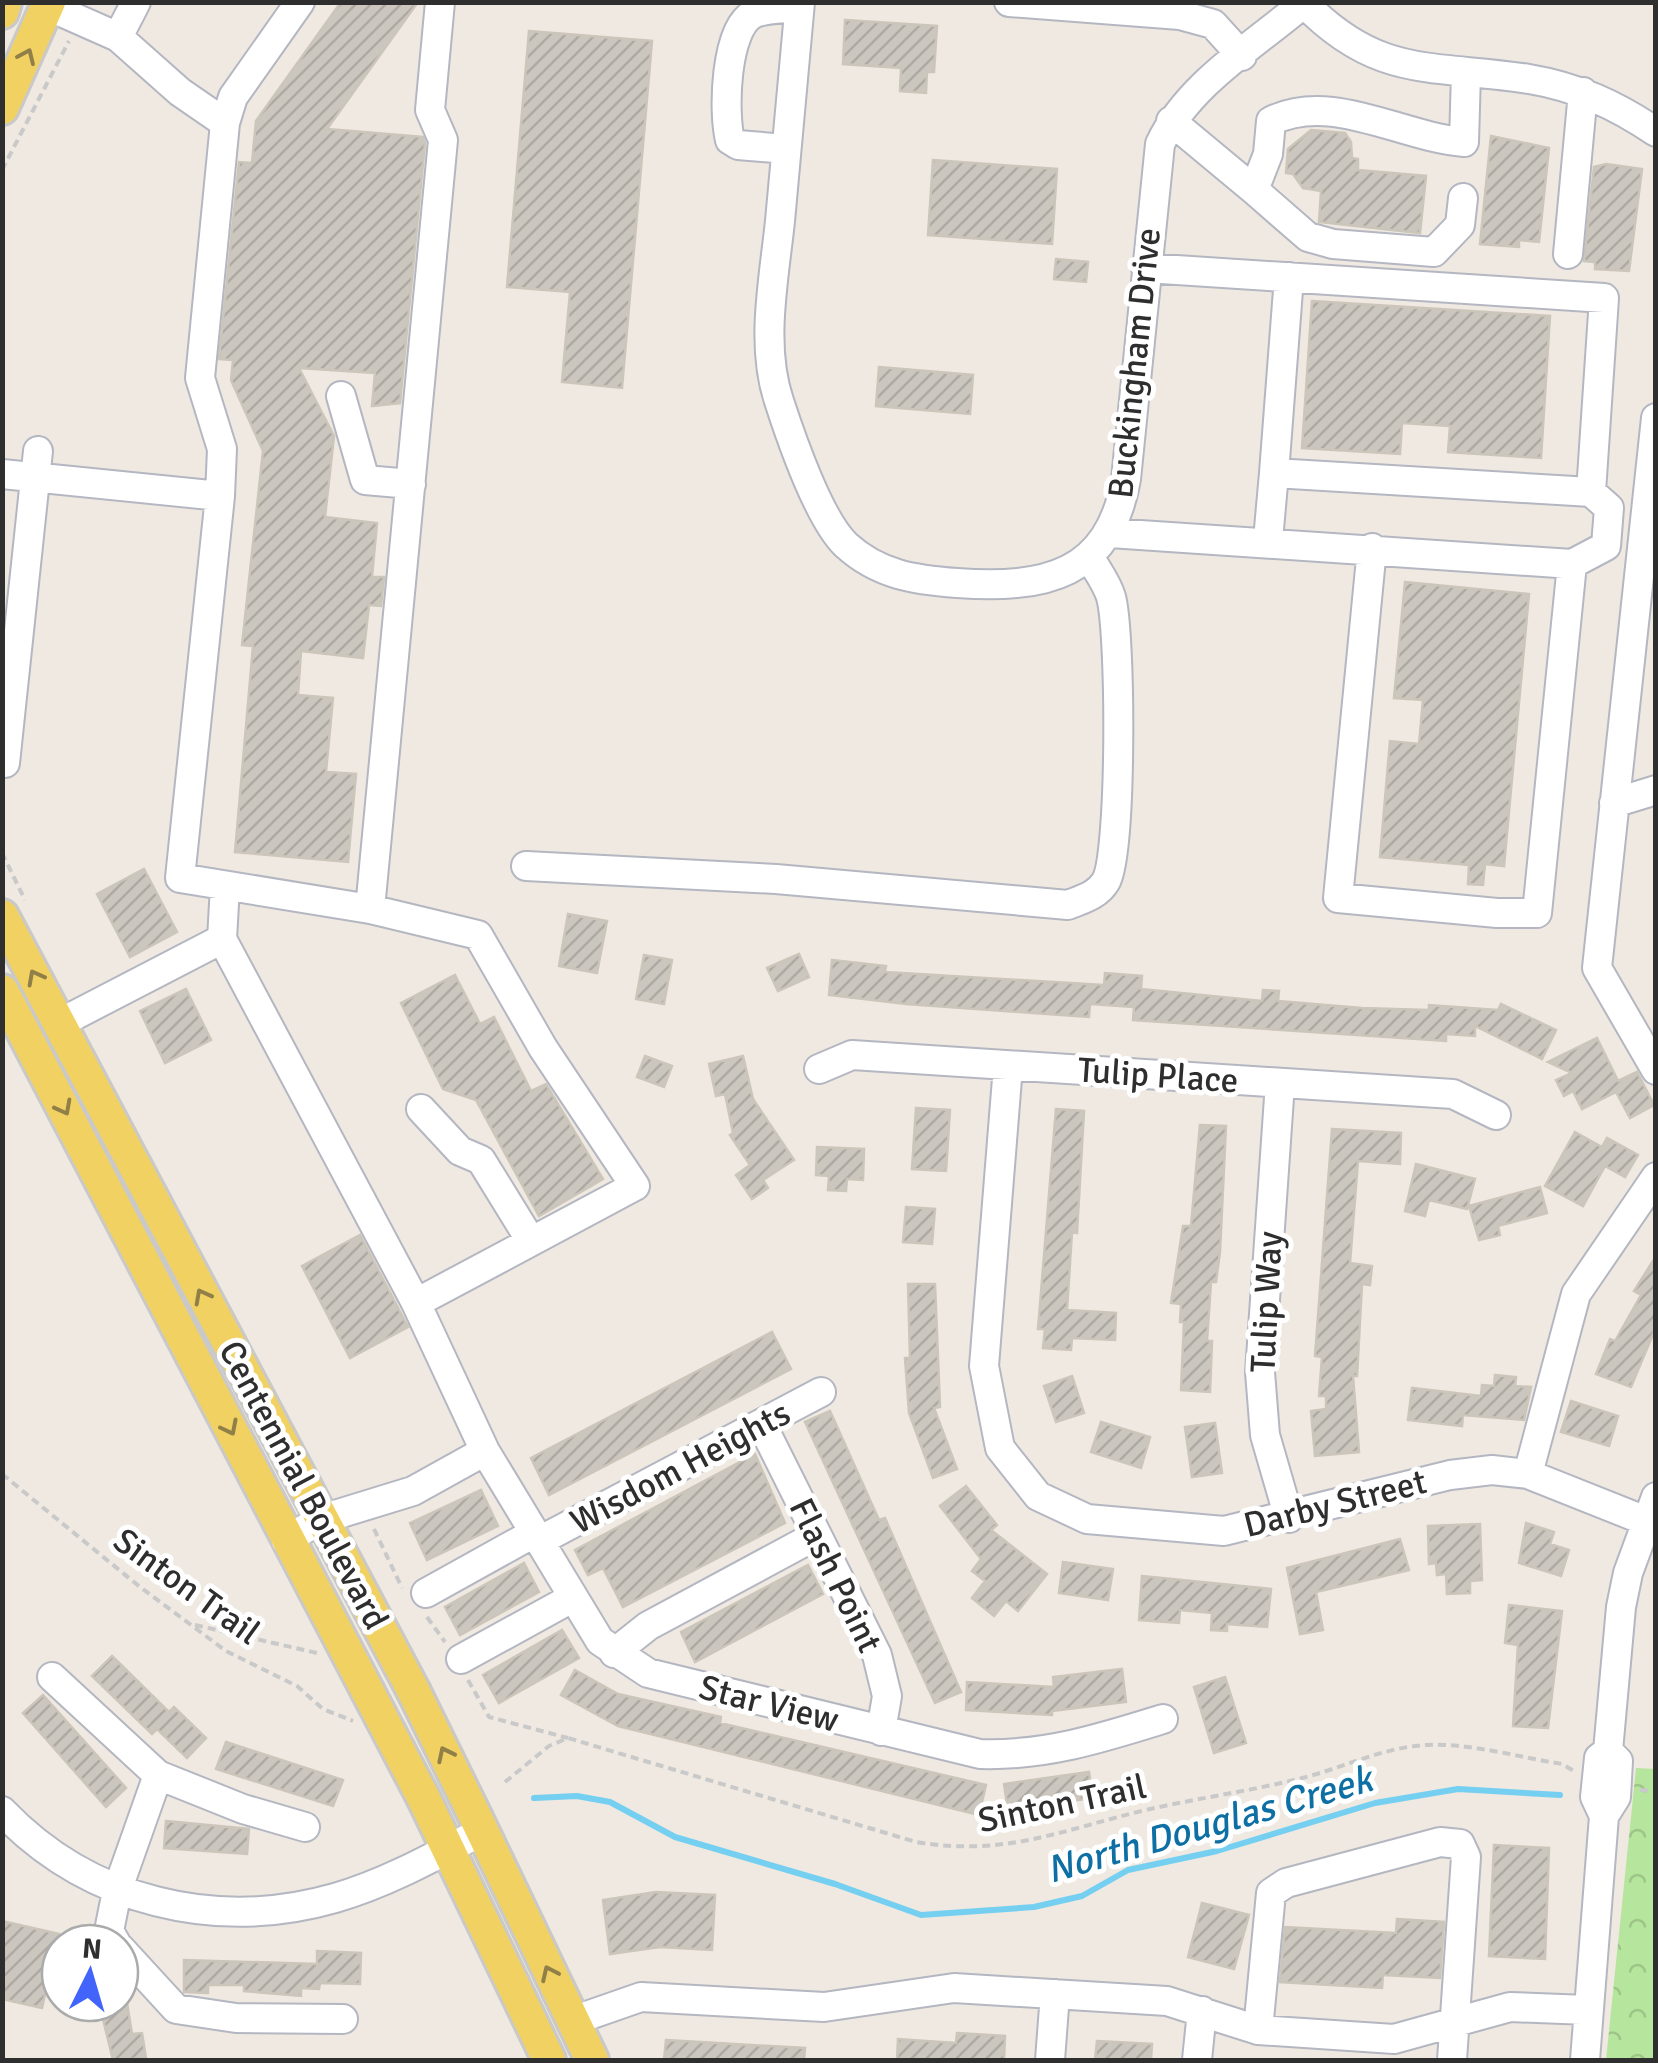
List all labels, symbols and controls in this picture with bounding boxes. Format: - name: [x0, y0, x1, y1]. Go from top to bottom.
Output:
- one-way arrow: [15, 48, 35, 66]
- street label: Buckingham Drive: [1099, 226, 1170, 500]
- one-way arrow: [28, 969, 47, 987]
- street label: Tulip Place: [1076, 1048, 1240, 1103]
- one-way arrow: [52, 1098, 72, 1116]
- street label: Tulip Way: [1241, 1230, 1292, 1374]
- one-way arrow: [195, 1288, 215, 1306]
- street label: Centennial Boulevard: [209, 1334, 398, 1637]
- street label: Wisdom Heights: [563, 1392, 797, 1543]
- one-way arrow: [218, 1418, 238, 1436]
- street label: Darby Street: [1239, 1460, 1431, 1547]
- street label: Flash Point: [780, 1491, 891, 1659]
- street label: Sinton Trail: [105, 1519, 268, 1654]
- street label: Star View: [695, 1665, 843, 1742]
- one-way arrow: [437, 1746, 457, 1764]
- water label: North Douglas Creek: [1041, 1755, 1380, 1893]
- street label: Sinton Trail: [974, 1765, 1150, 1842]
- north arrow: [40, 1923, 140, 2023]
- text: N: [81, 1931, 103, 1967]
- one-way arrow: [542, 1965, 562, 1983]

